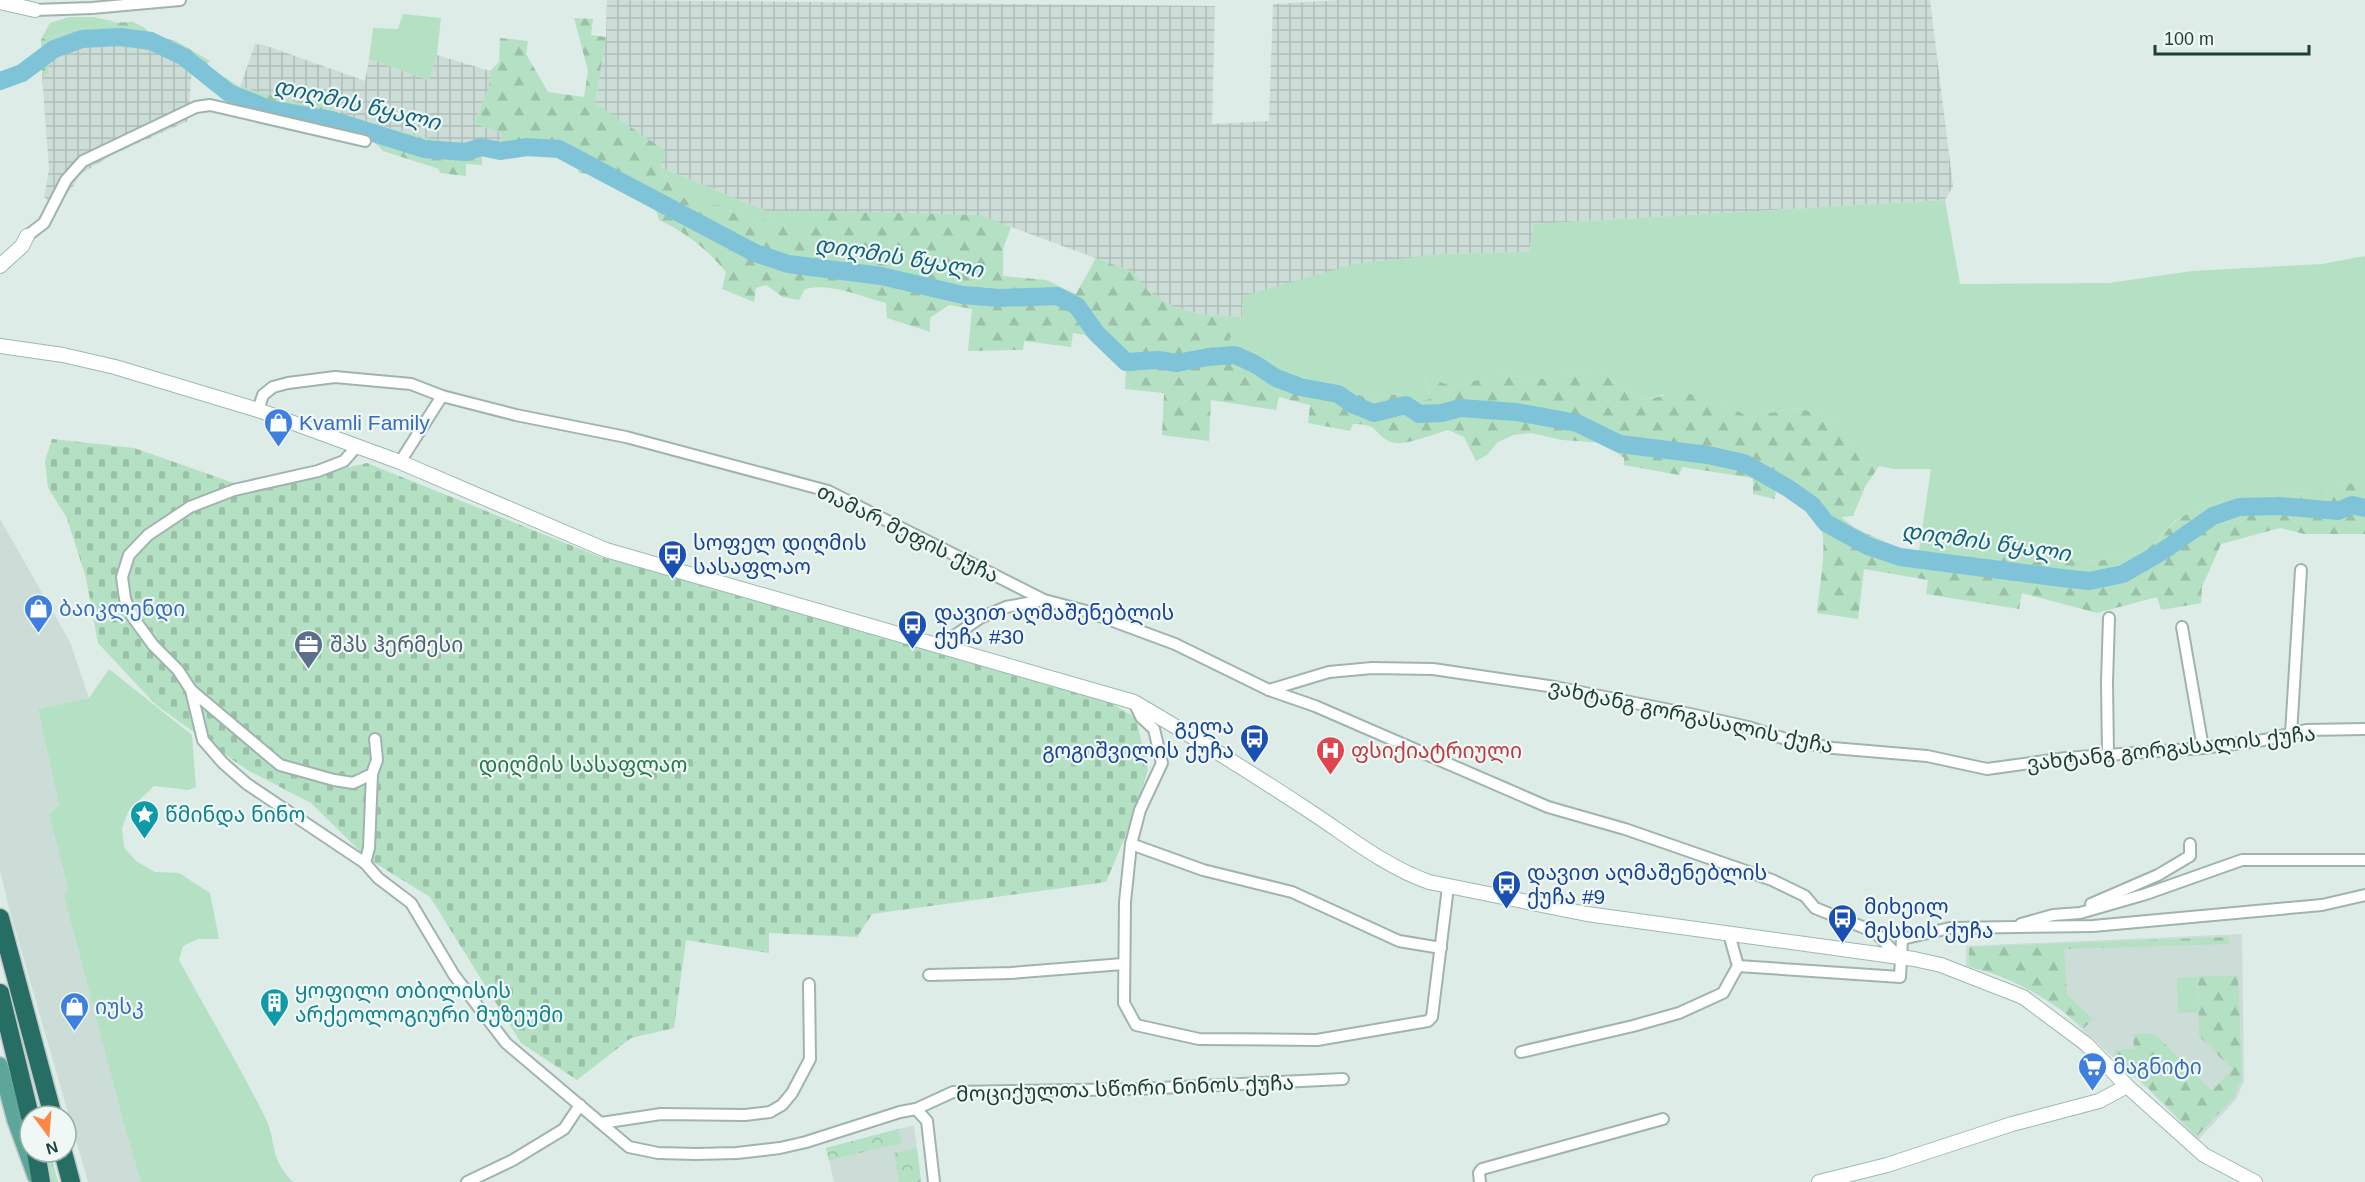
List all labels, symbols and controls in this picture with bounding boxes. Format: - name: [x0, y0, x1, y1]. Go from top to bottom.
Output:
- scale bar: [2155, 18, 2310, 56]
- text: 100 m: [2164, 29, 2214, 49]
- water label: დიღმის წყალი: [271, 73, 444, 137]
- water label: დიღმის წყალი: [813, 231, 986, 284]
- shop icon: Kvamli Family: [262, 406, 294, 448]
- place label: Kvamli Family: [299, 411, 430, 434]
- street label: თამარ მეფის ქუჩა: [813, 479, 1003, 588]
- water label: დიღმის წყალი: [1900, 518, 2073, 567]
- place label: სოფელ დიღმის სასაფლაო: [693, 531, 867, 580]
- bus stop icon: სოფელ დიღმის სასაფლაო: [656, 538, 688, 580]
- shop icon: ბაიკლენდი: [22, 592, 54, 634]
- place label: ბაიკლენდი: [59, 597, 185, 622]
- place label: დავით აღმაშენებლის ქუჩა #30: [934, 601, 1174, 649]
- bus stop icon: დავით აღმაშენებლის ქუჩა #30: [897, 608, 929, 650]
- office icon: შპს ჰერმესი: [293, 628, 325, 670]
- place label: შპს ჰერმესი: [330, 633, 463, 657]
- street label: ვახტანგ გორგასალის ქუჩა: [1546, 675, 1835, 759]
- place label: გელა გოგიშვილის ქუჩა: [1042, 715, 1234, 764]
- street label: ვახტანგ გორგასალის ქუჩა: [2025, 721, 2317, 777]
- bus stop icon: გელა გოგიშვილის ქუჩა: [1239, 722, 1271, 764]
- hospital icon: ფსიქიატრიული: [1314, 734, 1346, 776]
- place label: ფსიქიატრიული: [1351, 739, 1522, 764]
- park label: დიღმის სასაფლაო: [479, 753, 687, 778]
- place icon: წმინდა ნინო: [128, 798, 160, 840]
- place label: წმინდა ნინო: [165, 803, 305, 828]
- place label: დავით აღმაშენებლის ქუჩა #9: [1527, 861, 1767, 909]
- bus stop icon: დავით აღმაშენებლის ქუჩა #9: [1490, 868, 1522, 910]
- place label: მიხეილ მესხის ქუჩა: [1864, 895, 1993, 943]
- bus stop icon: მიხეილ მესხის ქუჩა: [1827, 902, 1859, 944]
- place label: ყოფილი თბილისის არქეოლოგიური მუზეუმი: [295, 979, 563, 1028]
- building icon: ყოფილი თბილისის არქეოლოგიური მუზეუმი: [258, 986, 290, 1028]
- shop icon: იუსკ: [58, 990, 90, 1032]
- place label: იუსკ: [95, 995, 144, 1019]
- supermarket icon: მაგნიტი: [2076, 1050, 2108, 1092]
- place label: მაგნიტი: [2113, 1055, 2202, 1079]
- street label: მოციქულთა სწორი ნინოს ქუჩა: [956, 1071, 1294, 1107]
- north arrow: [18, 1104, 78, 1164]
- text: N: [44, 1138, 60, 1158]

